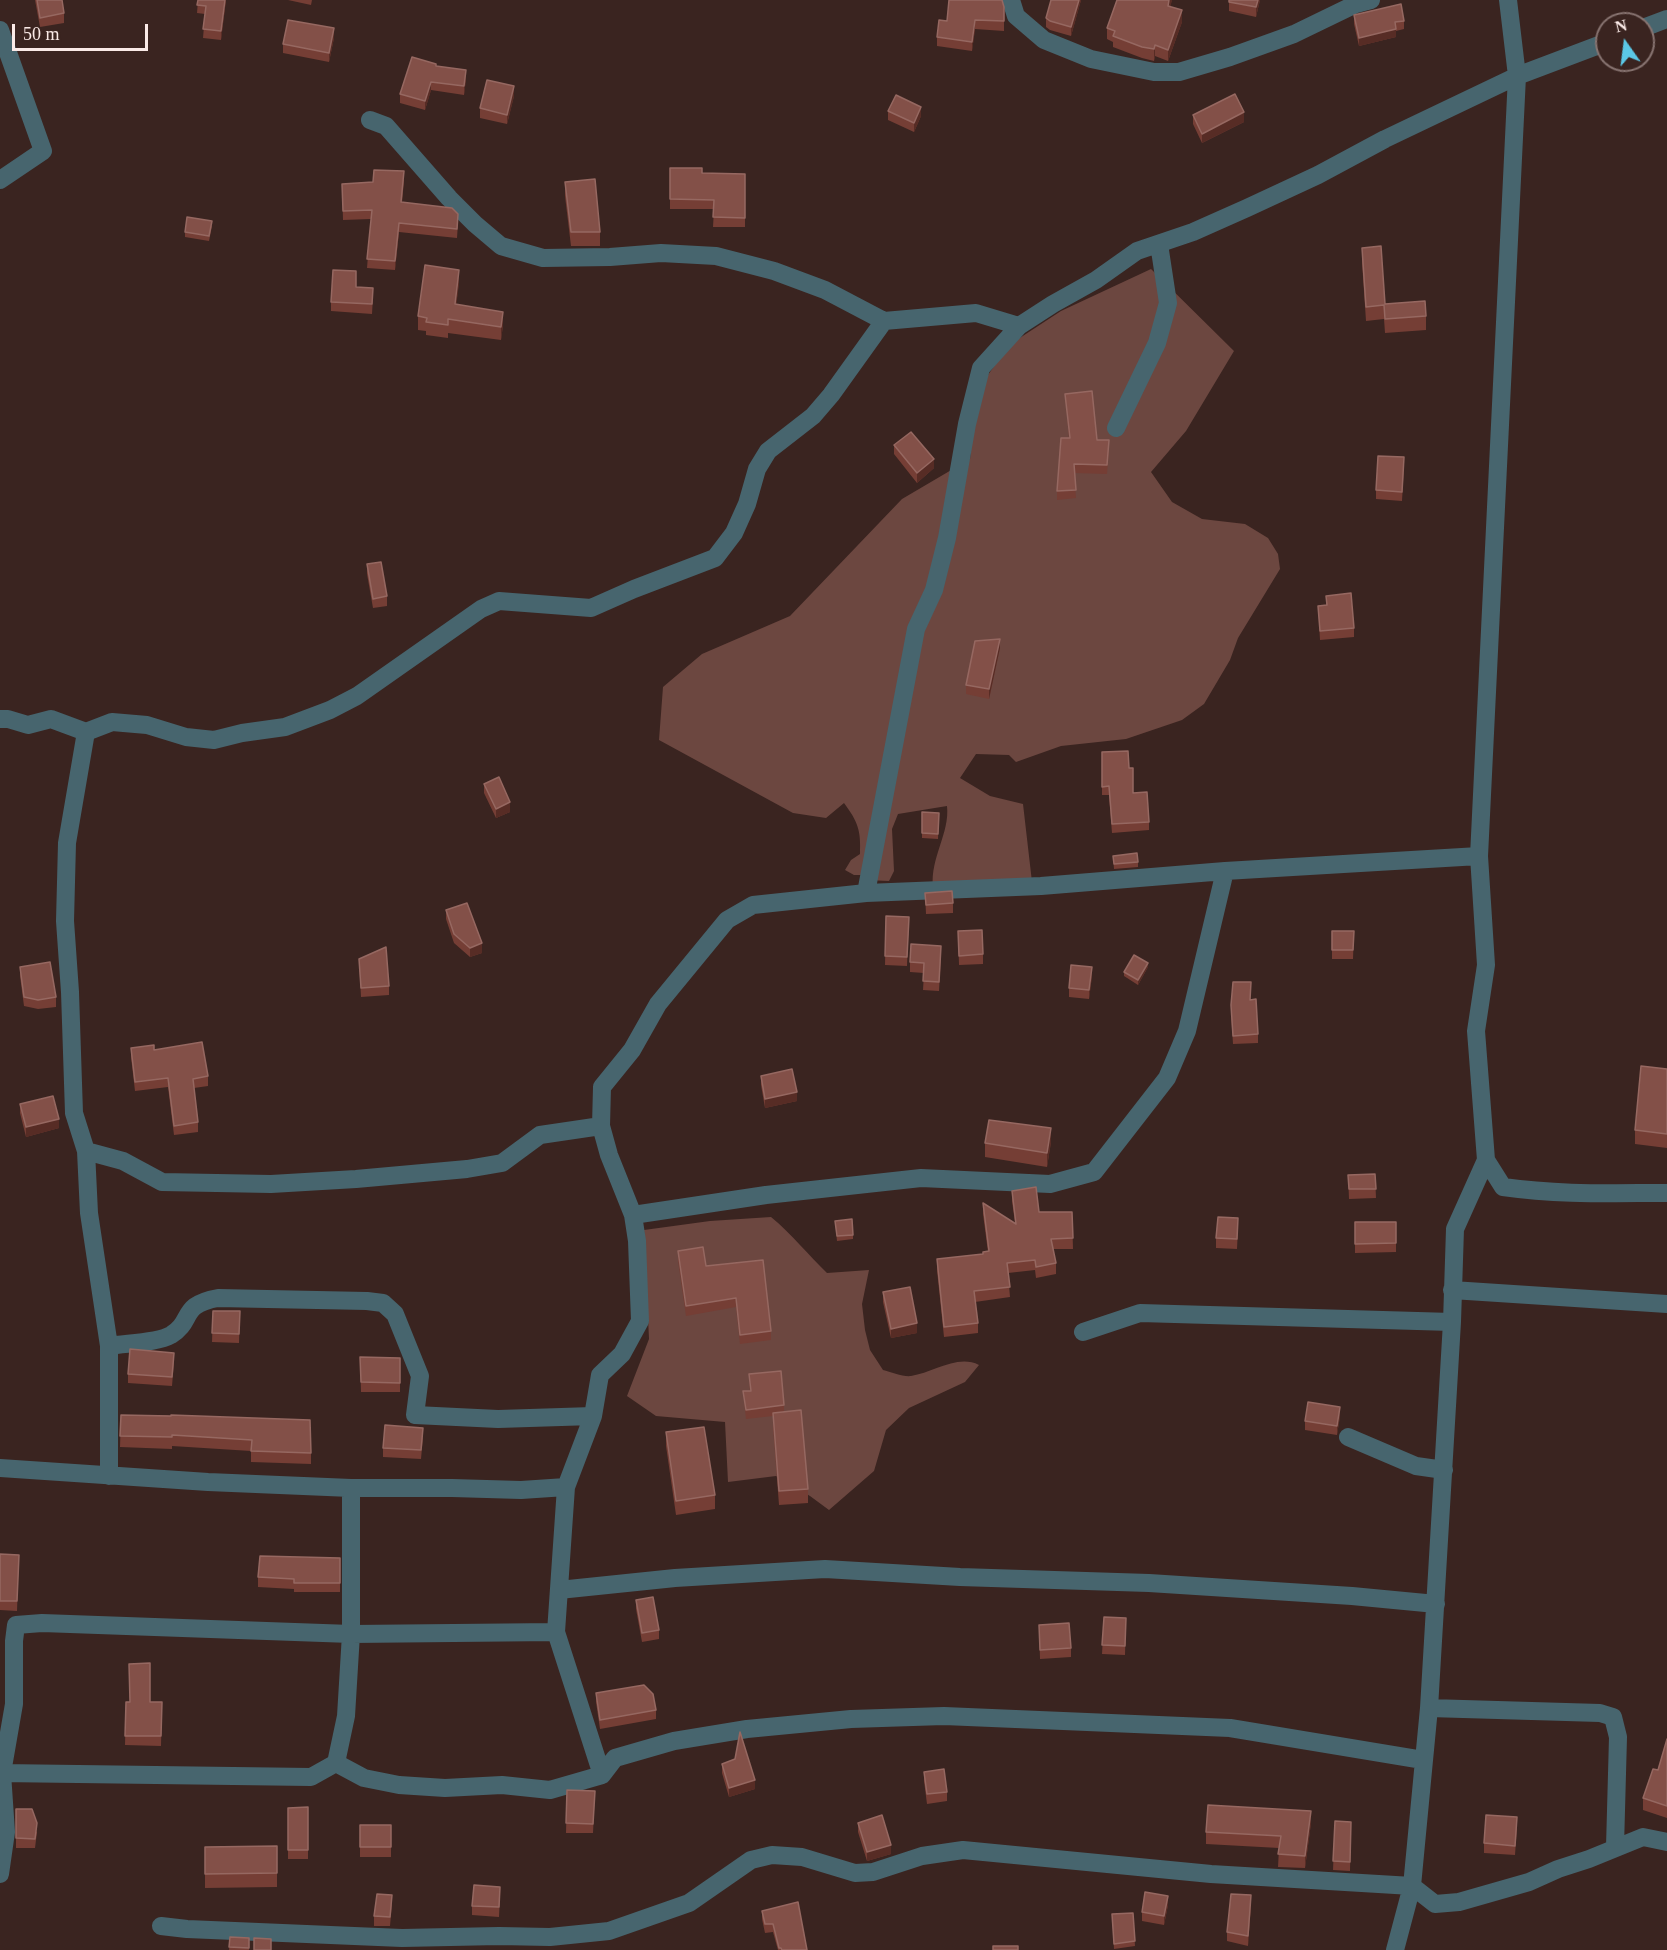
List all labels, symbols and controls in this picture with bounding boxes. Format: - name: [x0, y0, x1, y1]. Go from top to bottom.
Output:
- scale bar: [15, 12, 152, 50]
- north arrow: [1595, 12, 1655, 72]
- text: N: [1613, 16, 1629, 36]
- text: 50 m: [23, 24, 60, 44]

